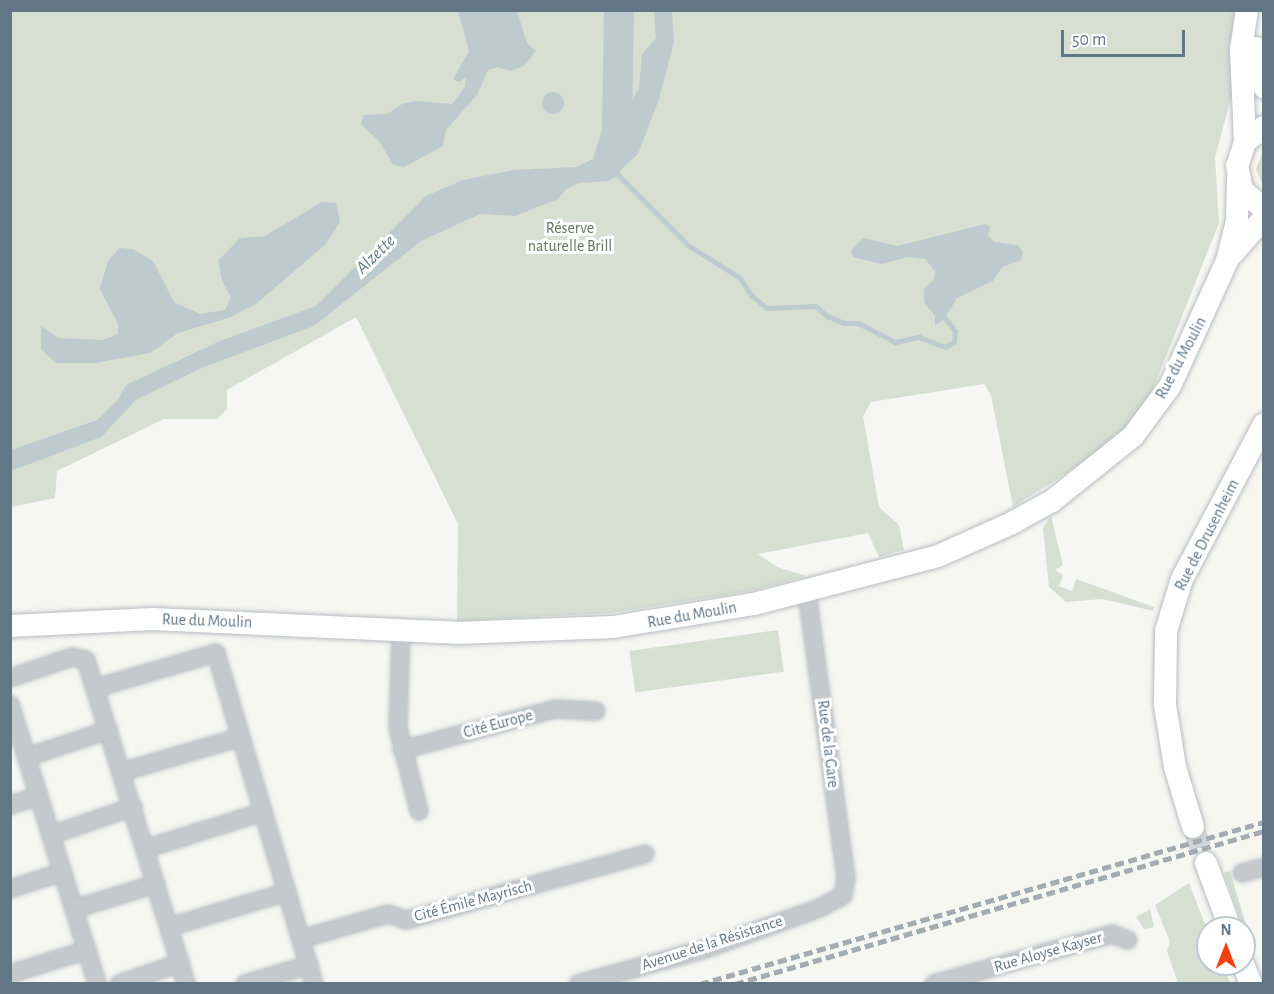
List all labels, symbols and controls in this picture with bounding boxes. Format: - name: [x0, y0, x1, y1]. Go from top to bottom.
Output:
- scale bar: [1064, 18, 1188, 56]
- text: 50 m: [1072, 31, 1106, 49]
- park label: Réserve naturelle Brill: [528, 218, 612, 256]
- water label: Alzette: [352, 231, 400, 279]
- street label: Rue du Moulin: [1151, 314, 1211, 402]
- street label: Rue de Drusenheim: [1171, 476, 1243, 594]
- street label: Rue du Moulin: [646, 598, 738, 632]
- street label: Rue du Moulin: [162, 610, 252, 632]
- street label: Rue de la Gare: [813, 699, 843, 789]
- street label: Cité Europe: [461, 706, 535, 742]
- street label: Cité Émile Mayrisch: [412, 876, 534, 926]
- street label: Avenue de la Résistance: [639, 911, 785, 975]
- north arrow: [1196, 916, 1256, 976]
- text: N: [1220, 922, 1232, 938]
- street label: Rue Aloyse Kayser: [992, 927, 1104, 977]

